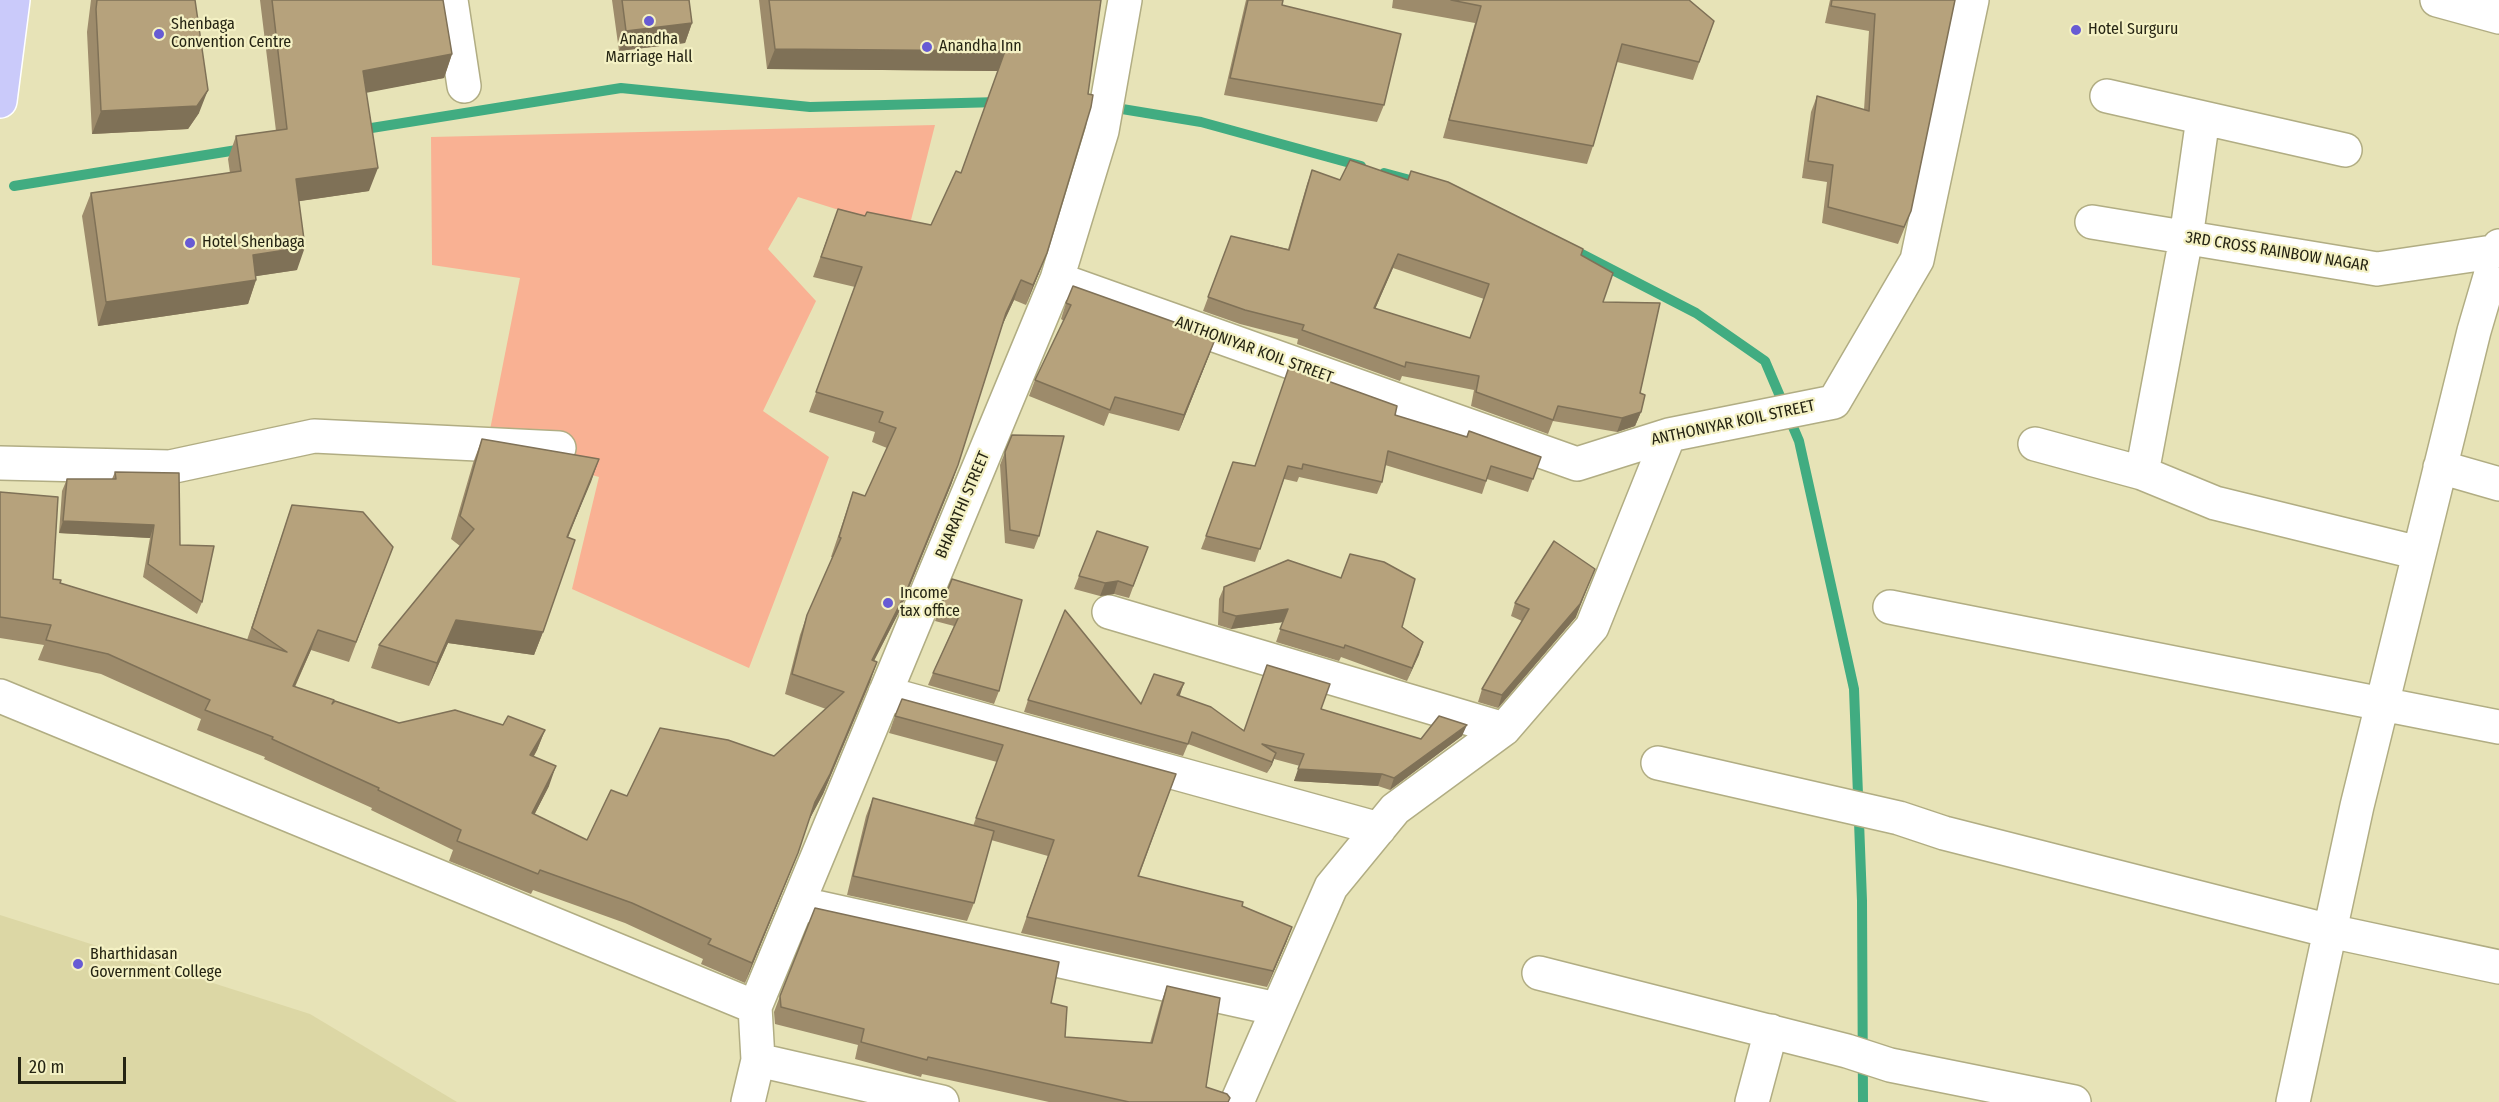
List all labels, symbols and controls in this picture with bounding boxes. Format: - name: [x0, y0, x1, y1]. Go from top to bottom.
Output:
- marker: Anandha Marriage Hall: [642, 14, 656, 28]
- place label: Shenbaga Convention Centre: [171, 15, 291, 53]
- place label: Hotel Surguru: [2088, 20, 2178, 40]
- marker: Hotel Surguru: [2069, 23, 2083, 37]
- marker: Shenbaga Convention Centre: [152, 27, 166, 41]
- place label: Anandha Marriage Hall: [606, 30, 692, 68]
- place label: Anandha Inn: [939, 37, 1022, 57]
- marker: Anandha Inn: [920, 40, 934, 54]
- street label: 3RD CROSS RAINBOW NAGAR: [2184, 228, 2370, 276]
- place label: Hotel Shenbaga: [202, 233, 305, 253]
- marker: Hotel Shenbaga: [183, 236, 197, 250]
- street label: ANTHONIYAR KOIL STREET: [1172, 312, 1336, 388]
- street label: ANTHONIYAR KOIL STREET: [1649, 396, 1817, 450]
- street label: BHARATHI STREET: [932, 449, 994, 561]
- place label: Income tax office: [900, 584, 960, 622]
- marker: Income tax office: [881, 596, 895, 610]
- place label: Bharthidasan Government College: [90, 945, 222, 983]
- marker: Bharthidasan Government College: [71, 957, 85, 971]
- scale bar: [21, 1045, 129, 1083]
- text: 20 m: [29, 1056, 64, 1078]

